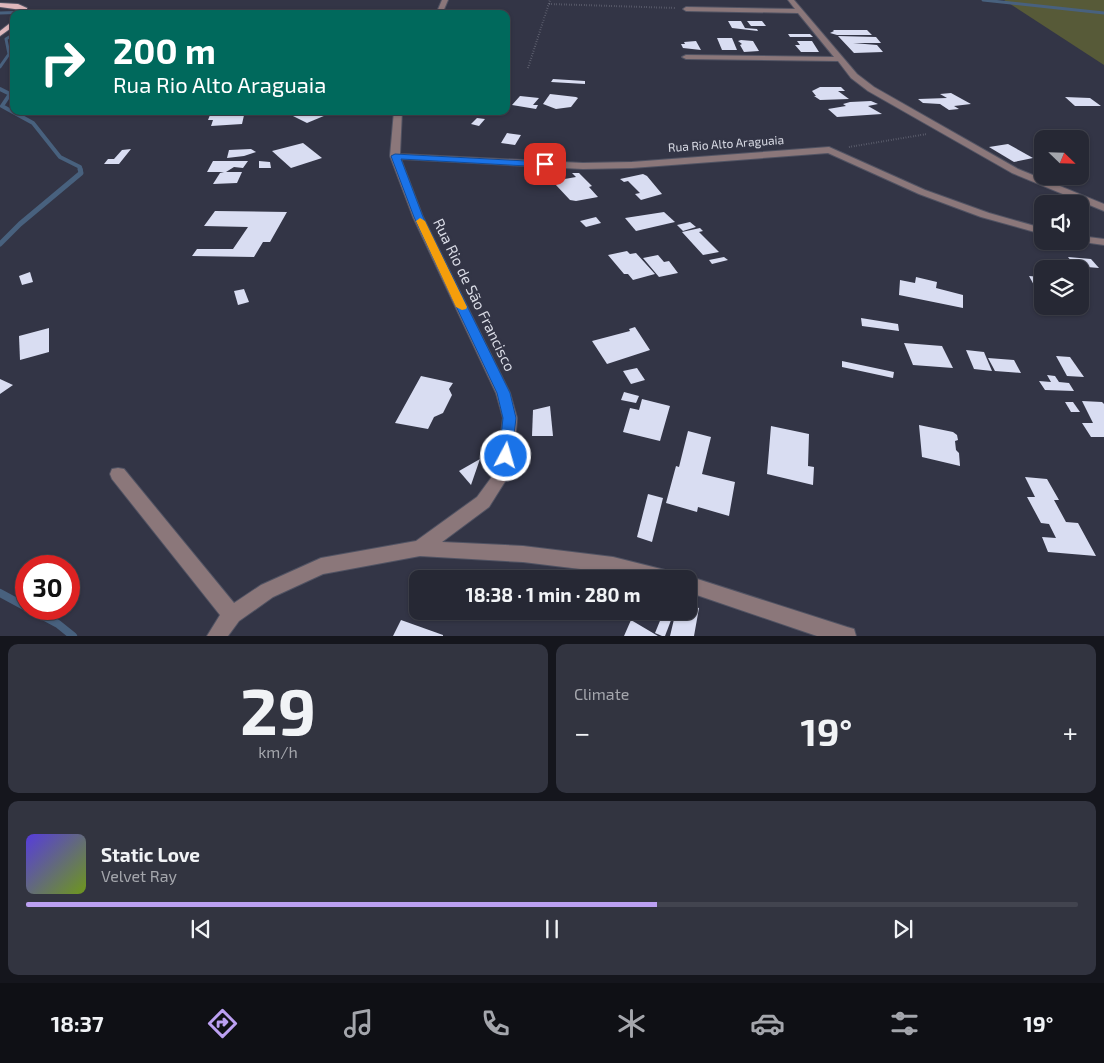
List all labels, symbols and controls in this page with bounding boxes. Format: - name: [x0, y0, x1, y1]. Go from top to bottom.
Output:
- text: 200 m: [113, 29, 216, 71]
- icon: right: [30, 30, 95, 95]
- text: Rua Rio Alto Araguaia: [113, 71, 326, 97]
- north arrow: [1034, 130, 1089, 185]
- map controls: [1034, 130, 1089, 315]
- street label: Rua Rio Alto Araguaia: [667, 132, 784, 154]
- pin: [524, 143, 566, 185]
- icon: arrive: [531, 150, 559, 178]
- button: sound: [1034, 195, 1089, 250]
- street label: Rua Rio de São Francisco: [430, 215, 520, 374]
- button: layers: [1034, 260, 1089, 315]
- position arrow: [479, 429, 531, 481]
- speed limit sign: 30: [15, 555, 80, 620]
- text: 18:38 · 1 min · 280 m: [466, 583, 640, 606]
- text: 29: [240, 670, 316, 748]
- text: Climate: [574, 684, 629, 703]
- text: 19°: [801, 708, 852, 754]
- text: −: [574, 715, 590, 749]
- text: +: [1063, 715, 1078, 749]
- text: km/h: [258, 742, 298, 761]
- text: Static Love: [101, 843, 200, 866]
- text: Velvet Ray: [101, 866, 177, 885]
- icon: previous: [187, 915, 215, 943]
- icon: pause: [538, 915, 566, 943]
- icon: next: [889, 915, 917, 943]
- icon: directions: [205, 1006, 240, 1041]
- icon: music: [341, 1006, 376, 1041]
- icon: phone: [478, 1006, 513, 1041]
- icon: climate: [614, 1006, 649, 1041]
- icon: car: [750, 1006, 785, 1041]
- icon: filters: [887, 1006, 922, 1041]
- text: 18:37: [51, 1010, 104, 1036]
- text: 19°: [1023, 1010, 1053, 1036]

